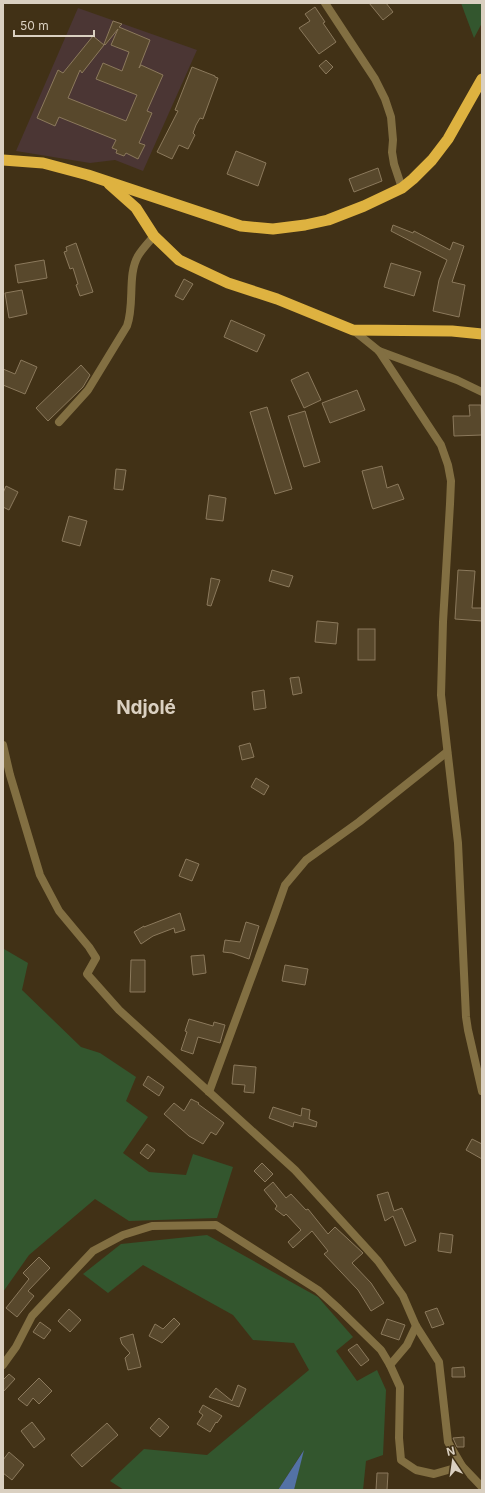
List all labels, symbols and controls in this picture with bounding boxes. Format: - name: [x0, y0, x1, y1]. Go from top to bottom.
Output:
- scale bar: [14, 12, 94, 38]
- text: 50 m: [20, 18, 49, 33]
- district label: Ndjolé: [116, 696, 176, 719]
- north arrow: [433, 1441, 473, 1481]
- text: N: [445, 1443, 456, 1459]

